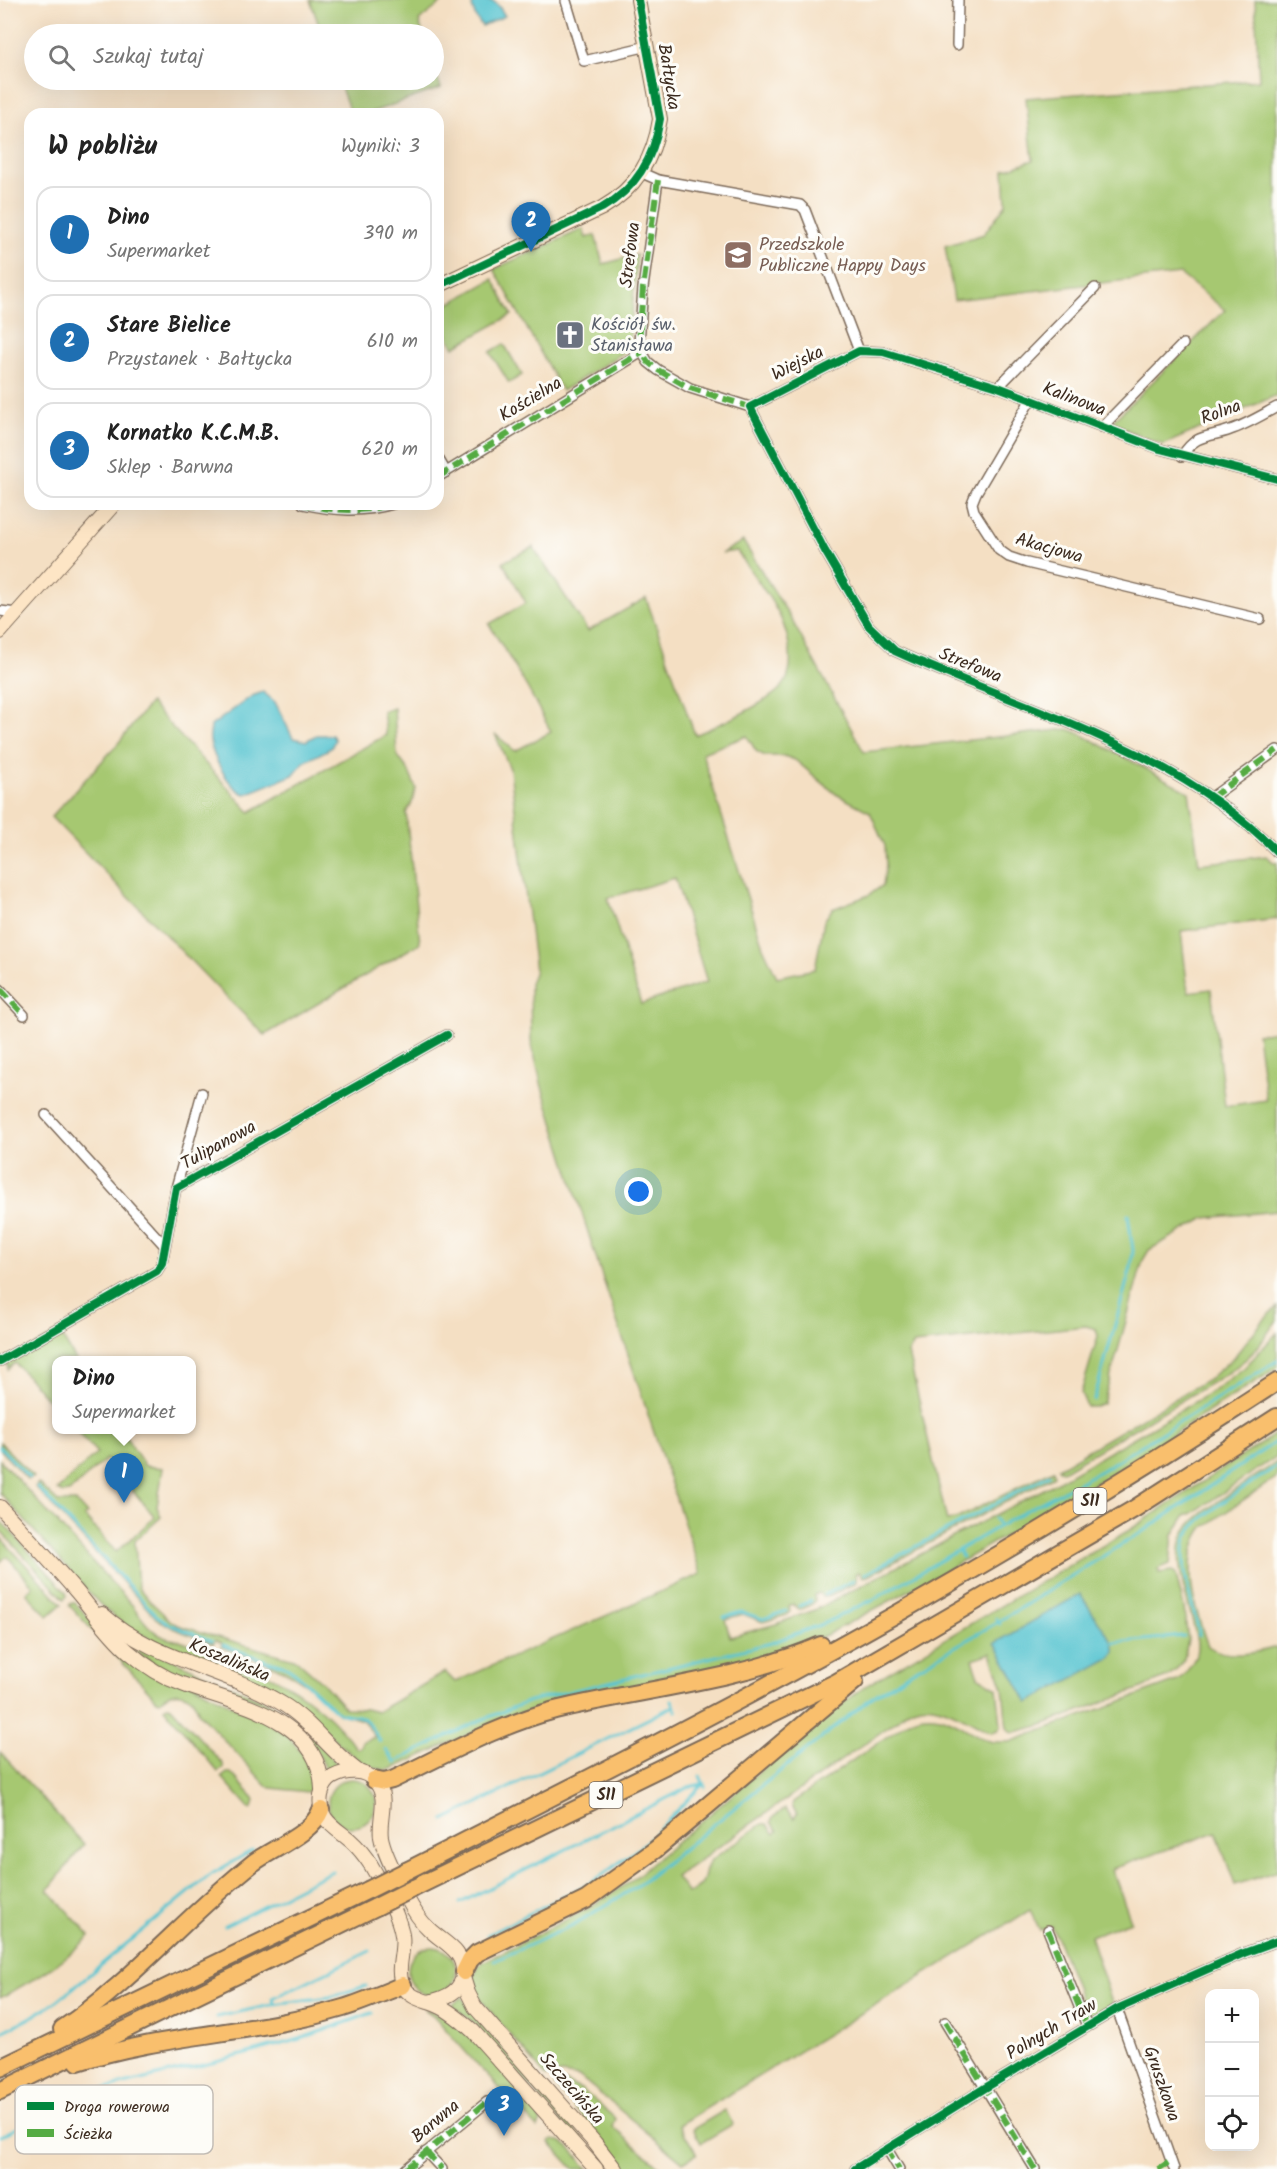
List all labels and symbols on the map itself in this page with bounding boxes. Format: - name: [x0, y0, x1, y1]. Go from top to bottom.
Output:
- street label: Bałtycka: [648, 42, 688, 112]
- pin: 2: [512, 202, 550, 252]
- street label: Strefowa: [613, 220, 649, 290]
- place label: Przedszkole Publiczne Happy Days: [759, 231, 926, 281]
- school or university icon: Przedszkole Publiczne Happy Days: [722, 239, 754, 271]
- place label: Kościół św. Stanisława: [591, 311, 676, 361]
- church icon: Kościół św. Stanisława: [554, 319, 586, 351]
- street label: Wiejska: [767, 338, 829, 390]
- street label: Kościelna: [494, 370, 568, 430]
- street label: Kalinowa: [1038, 375, 1110, 425]
- street label: Rolna: [1197, 392, 1245, 434]
- street label: Akacjowa: [1012, 526, 1086, 572]
- street label: Strefowa: [934, 640, 1006, 692]
- street label: Tulipanowa: [176, 1113, 262, 1179]
- your location: [624, 1177, 653, 1206]
- pin: 1: [104, 1454, 144, 1503]
- road number: S11: [1074, 1488, 1106, 1514]
- street label: Koszalińska: [184, 1631, 274, 1691]
- road number: S11: [590, 1782, 622, 1808]
- street label: Polnych Traw: [1001, 1991, 1104, 2069]
- street label: Gruszkowa: [1135, 2042, 1187, 2126]
- street label: Szczecińska: [531, 2046, 611, 2132]
- legend: [15, 2085, 213, 2154]
- pin: 3: [484, 2086, 524, 2136]
- street label: Barwna: [405, 2093, 467, 2151]
- text: Droga rowerowa: [64, 2095, 170, 2120]
- text: Ścieżka: [64, 2122, 112, 2147]

